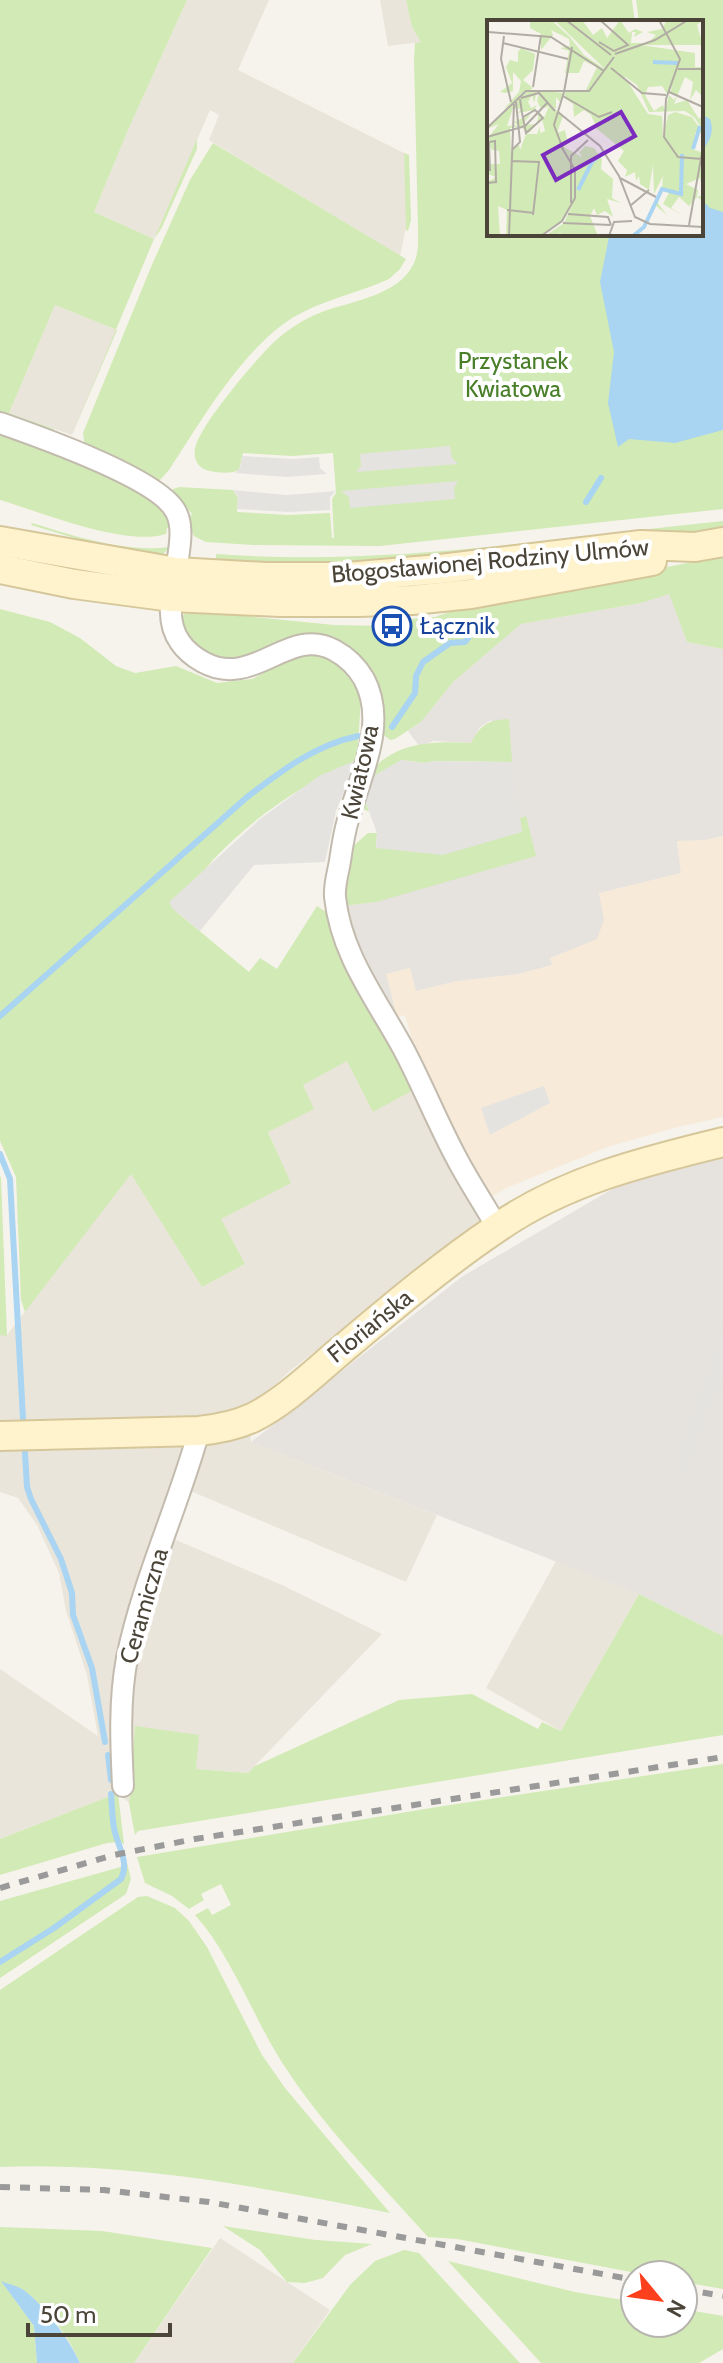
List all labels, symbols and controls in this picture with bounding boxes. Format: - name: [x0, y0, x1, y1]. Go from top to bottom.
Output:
- inset map: [487, 20, 703, 236]
- park label: Przystanek Kwiatowa: [458, 346, 568, 403]
- street label: Błogosławionej Rodziny Ulmów: [330, 532, 651, 589]
- bus stop icon: Łącznik: [371, 605, 413, 647]
- place label: Łącznik: [420, 611, 495, 640]
- street label: Kwiatowa: [335, 721, 385, 822]
- street label: Floriańska: [321, 1282, 418, 1369]
- street label: Ceramiczna: [113, 1544, 174, 1667]
- north arrow: [619, 2259, 699, 2339]
- scale bar: [28, 2287, 170, 2337]
- text: N: [660, 2295, 692, 2322]
- text: 50 m: [40, 2300, 96, 2329]

